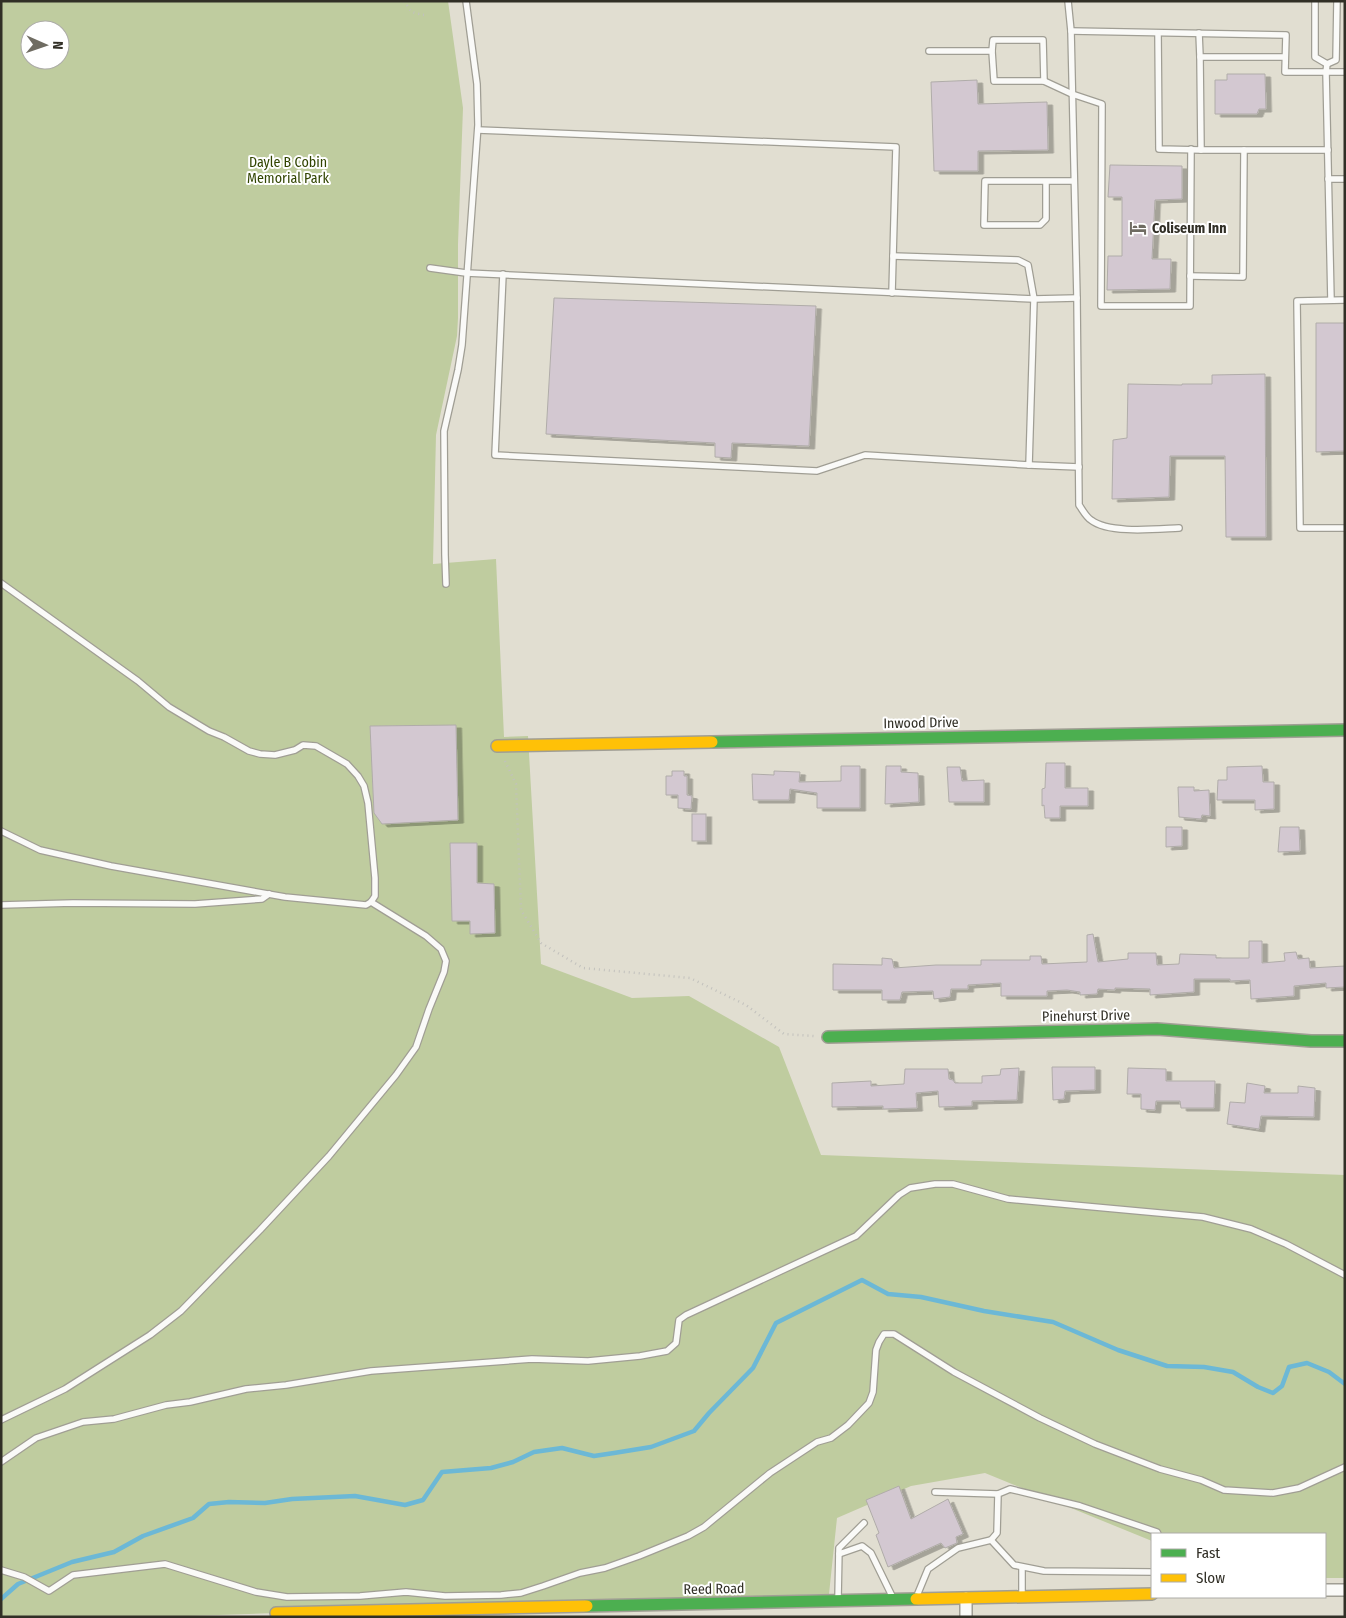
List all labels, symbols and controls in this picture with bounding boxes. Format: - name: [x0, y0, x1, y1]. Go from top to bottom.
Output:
- north arrow: [20, 20, 70, 70]
- text: N: [49, 41, 66, 50]
- park label: Dayle B Cobin Memorial Park: [247, 154, 329, 187]
- hotel icon: Coliseum Inn: [1128, 218, 1148, 238]
- place label: Coliseum Inn: [1152, 220, 1227, 237]
- street label: Inwood Drive: [883, 714, 959, 732]
- street label: Pinehurst Drive: [1042, 1007, 1130, 1025]
- legend: [1151, 1533, 1326, 1598]
- text: Fast: [1196, 1544, 1220, 1562]
- text: Slow: [1196, 1569, 1225, 1587]
- street label: Reed Road: [683, 1580, 745, 1598]

